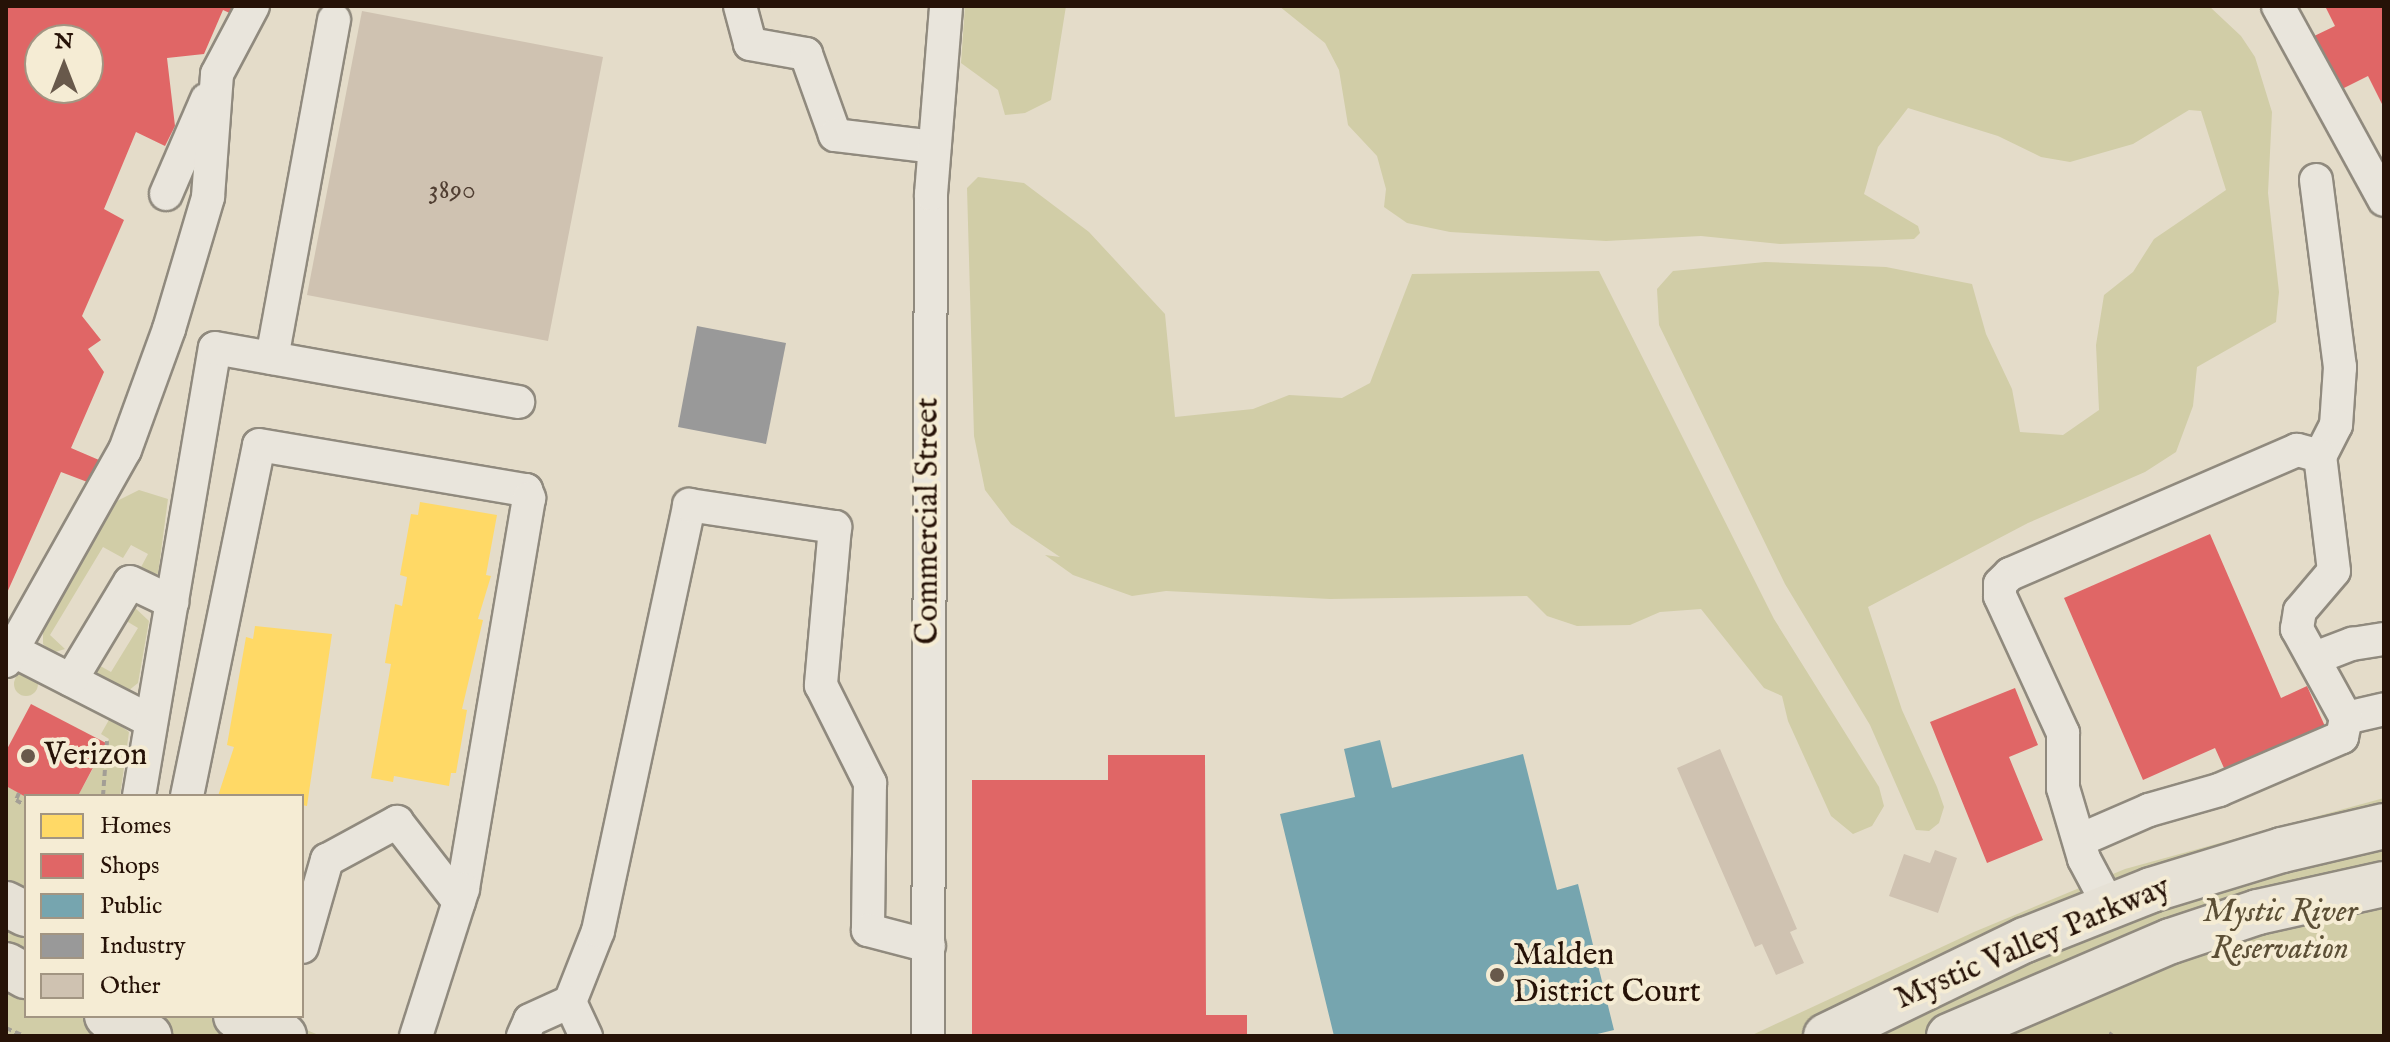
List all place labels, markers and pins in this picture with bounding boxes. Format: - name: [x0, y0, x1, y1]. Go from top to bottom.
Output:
- place label: Verizon: [44, 737, 147, 775]
- marker: Verizon: [19, 747, 37, 765]
- place label: Malden District Court: [1513, 938, 1701, 1013]
- marker: Malden District Court: [1488, 966, 1506, 984]

